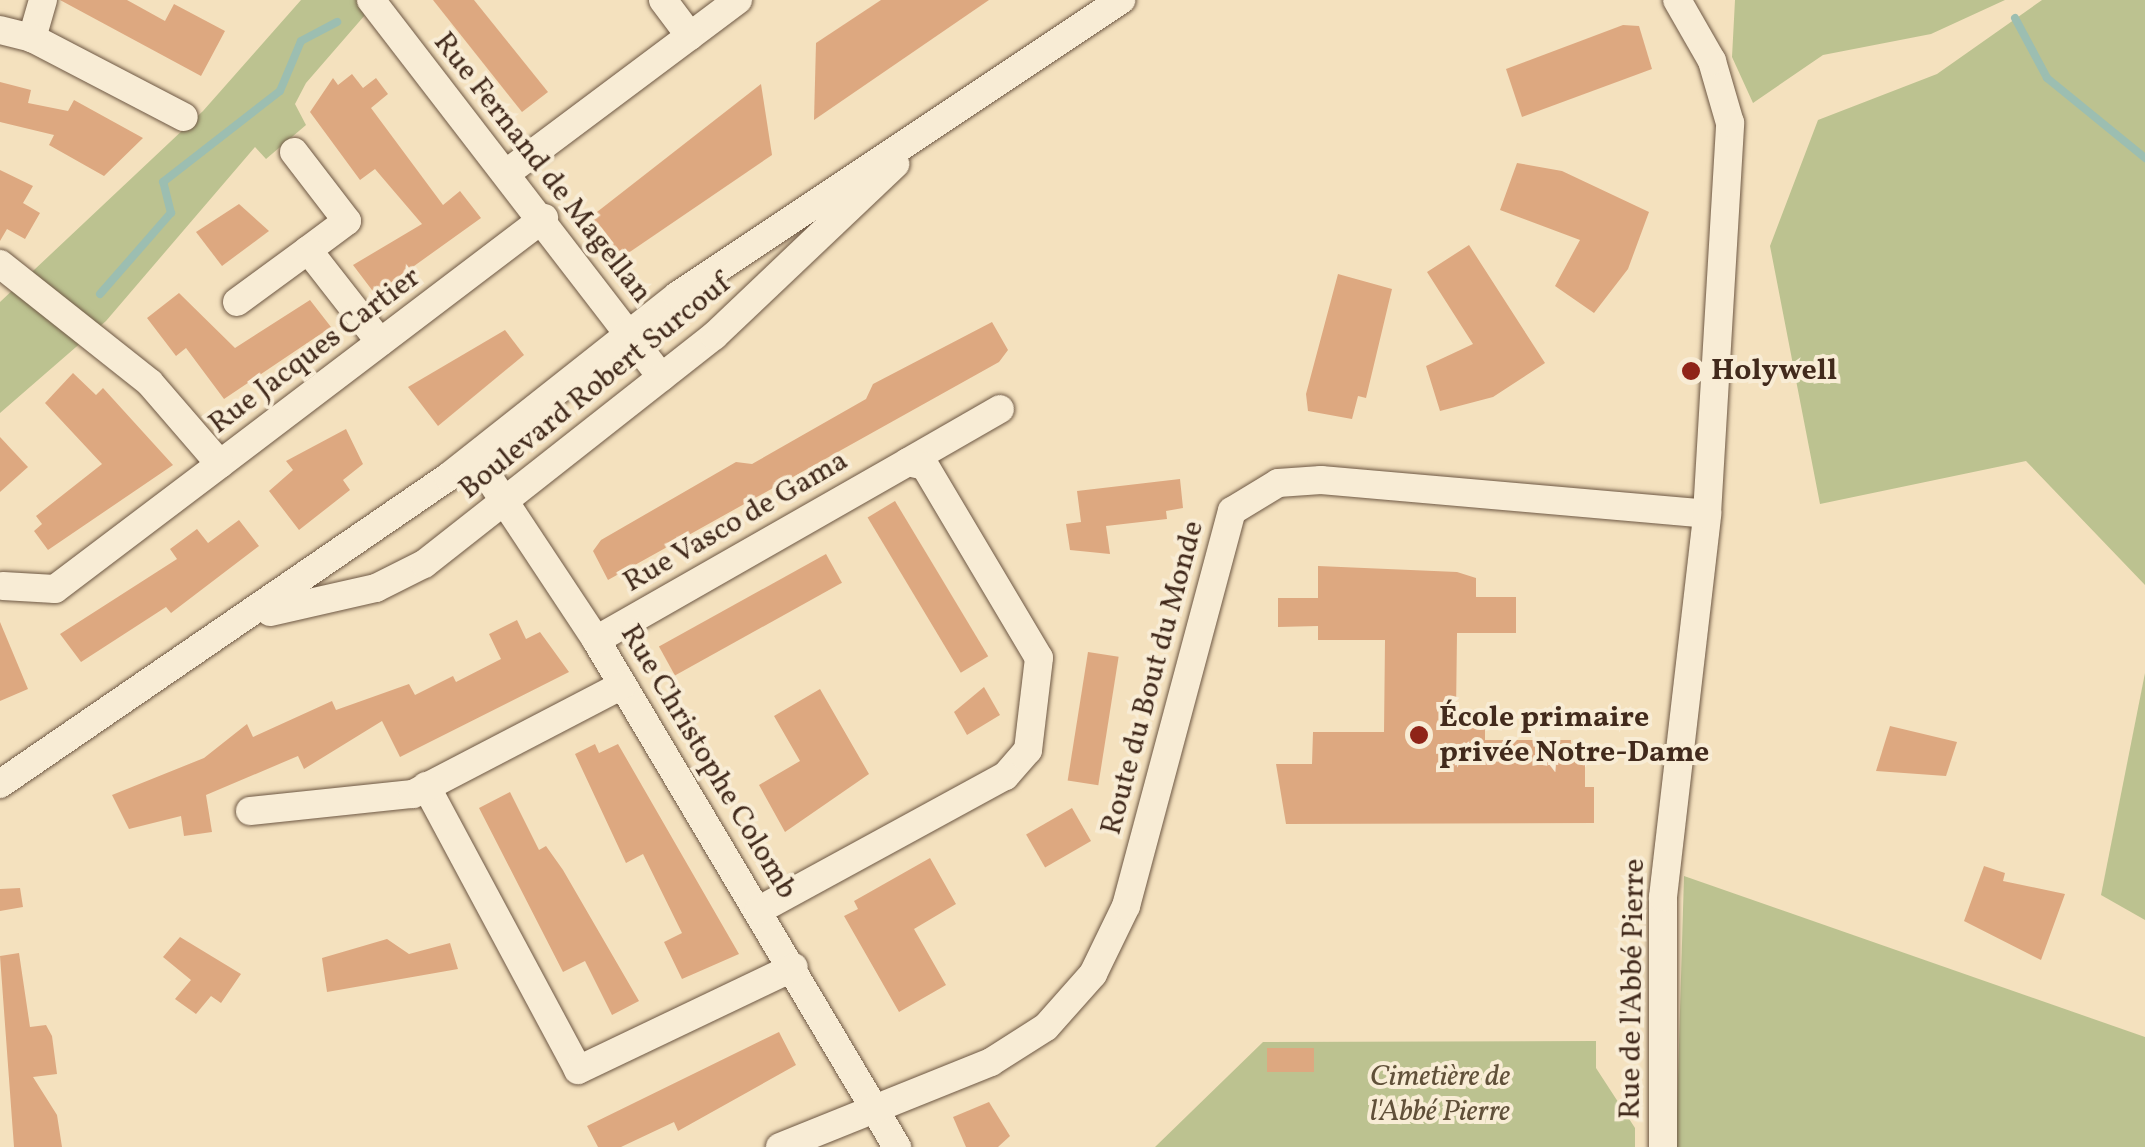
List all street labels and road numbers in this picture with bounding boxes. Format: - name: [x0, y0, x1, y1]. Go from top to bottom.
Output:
- street label: Rue Fernand de Magellan: [425, 25, 659, 311]
- street label: Rue Jacques Cartier: [202, 260, 428, 442]
- street label: Boulevard Robert Surcouf: [452, 266, 738, 508]
- street label: Rue Vasco de Gama: [617, 443, 855, 601]
- street label: Route du Bout du Monde: [1094, 517, 1212, 839]
- street label: Rue Christophe Colomb: [612, 618, 804, 906]
- street label: Rue de l'Abbé Pierre: [1613, 858, 1653, 1120]

